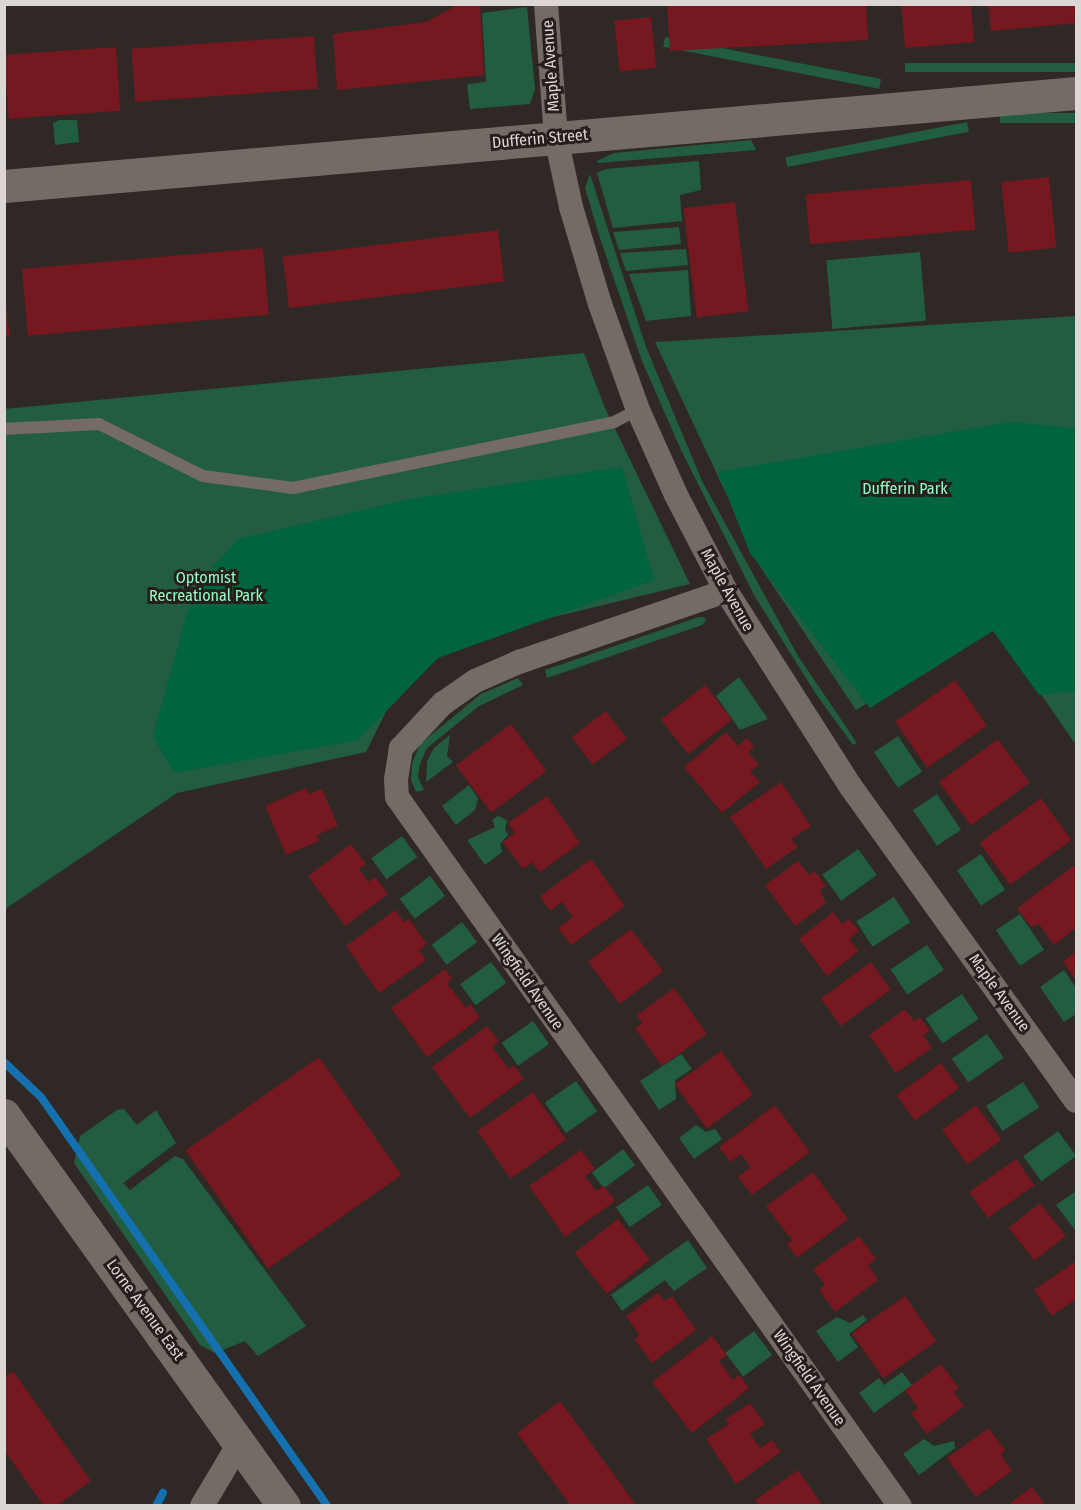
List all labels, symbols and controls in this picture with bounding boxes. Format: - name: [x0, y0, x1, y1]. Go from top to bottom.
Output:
- street label: Maple Avenue: [538, 20, 564, 112]
- street label: Dufferin Street: [491, 125, 589, 153]
- park label: Dufferin Park: [862, 479, 948, 499]
- street label: Maple Avenue: [696, 545, 758, 635]
- park label: Optomist Recreational Park: [149, 568, 263, 606]
- street label: Wingfield Avenue: [487, 930, 567, 1034]
- street label: Maple Avenue: [964, 950, 1034, 1036]
- street label: Lorne Avenue East: [102, 1256, 188, 1364]
- street label: Wingfield Avenue: [769, 1326, 849, 1430]

